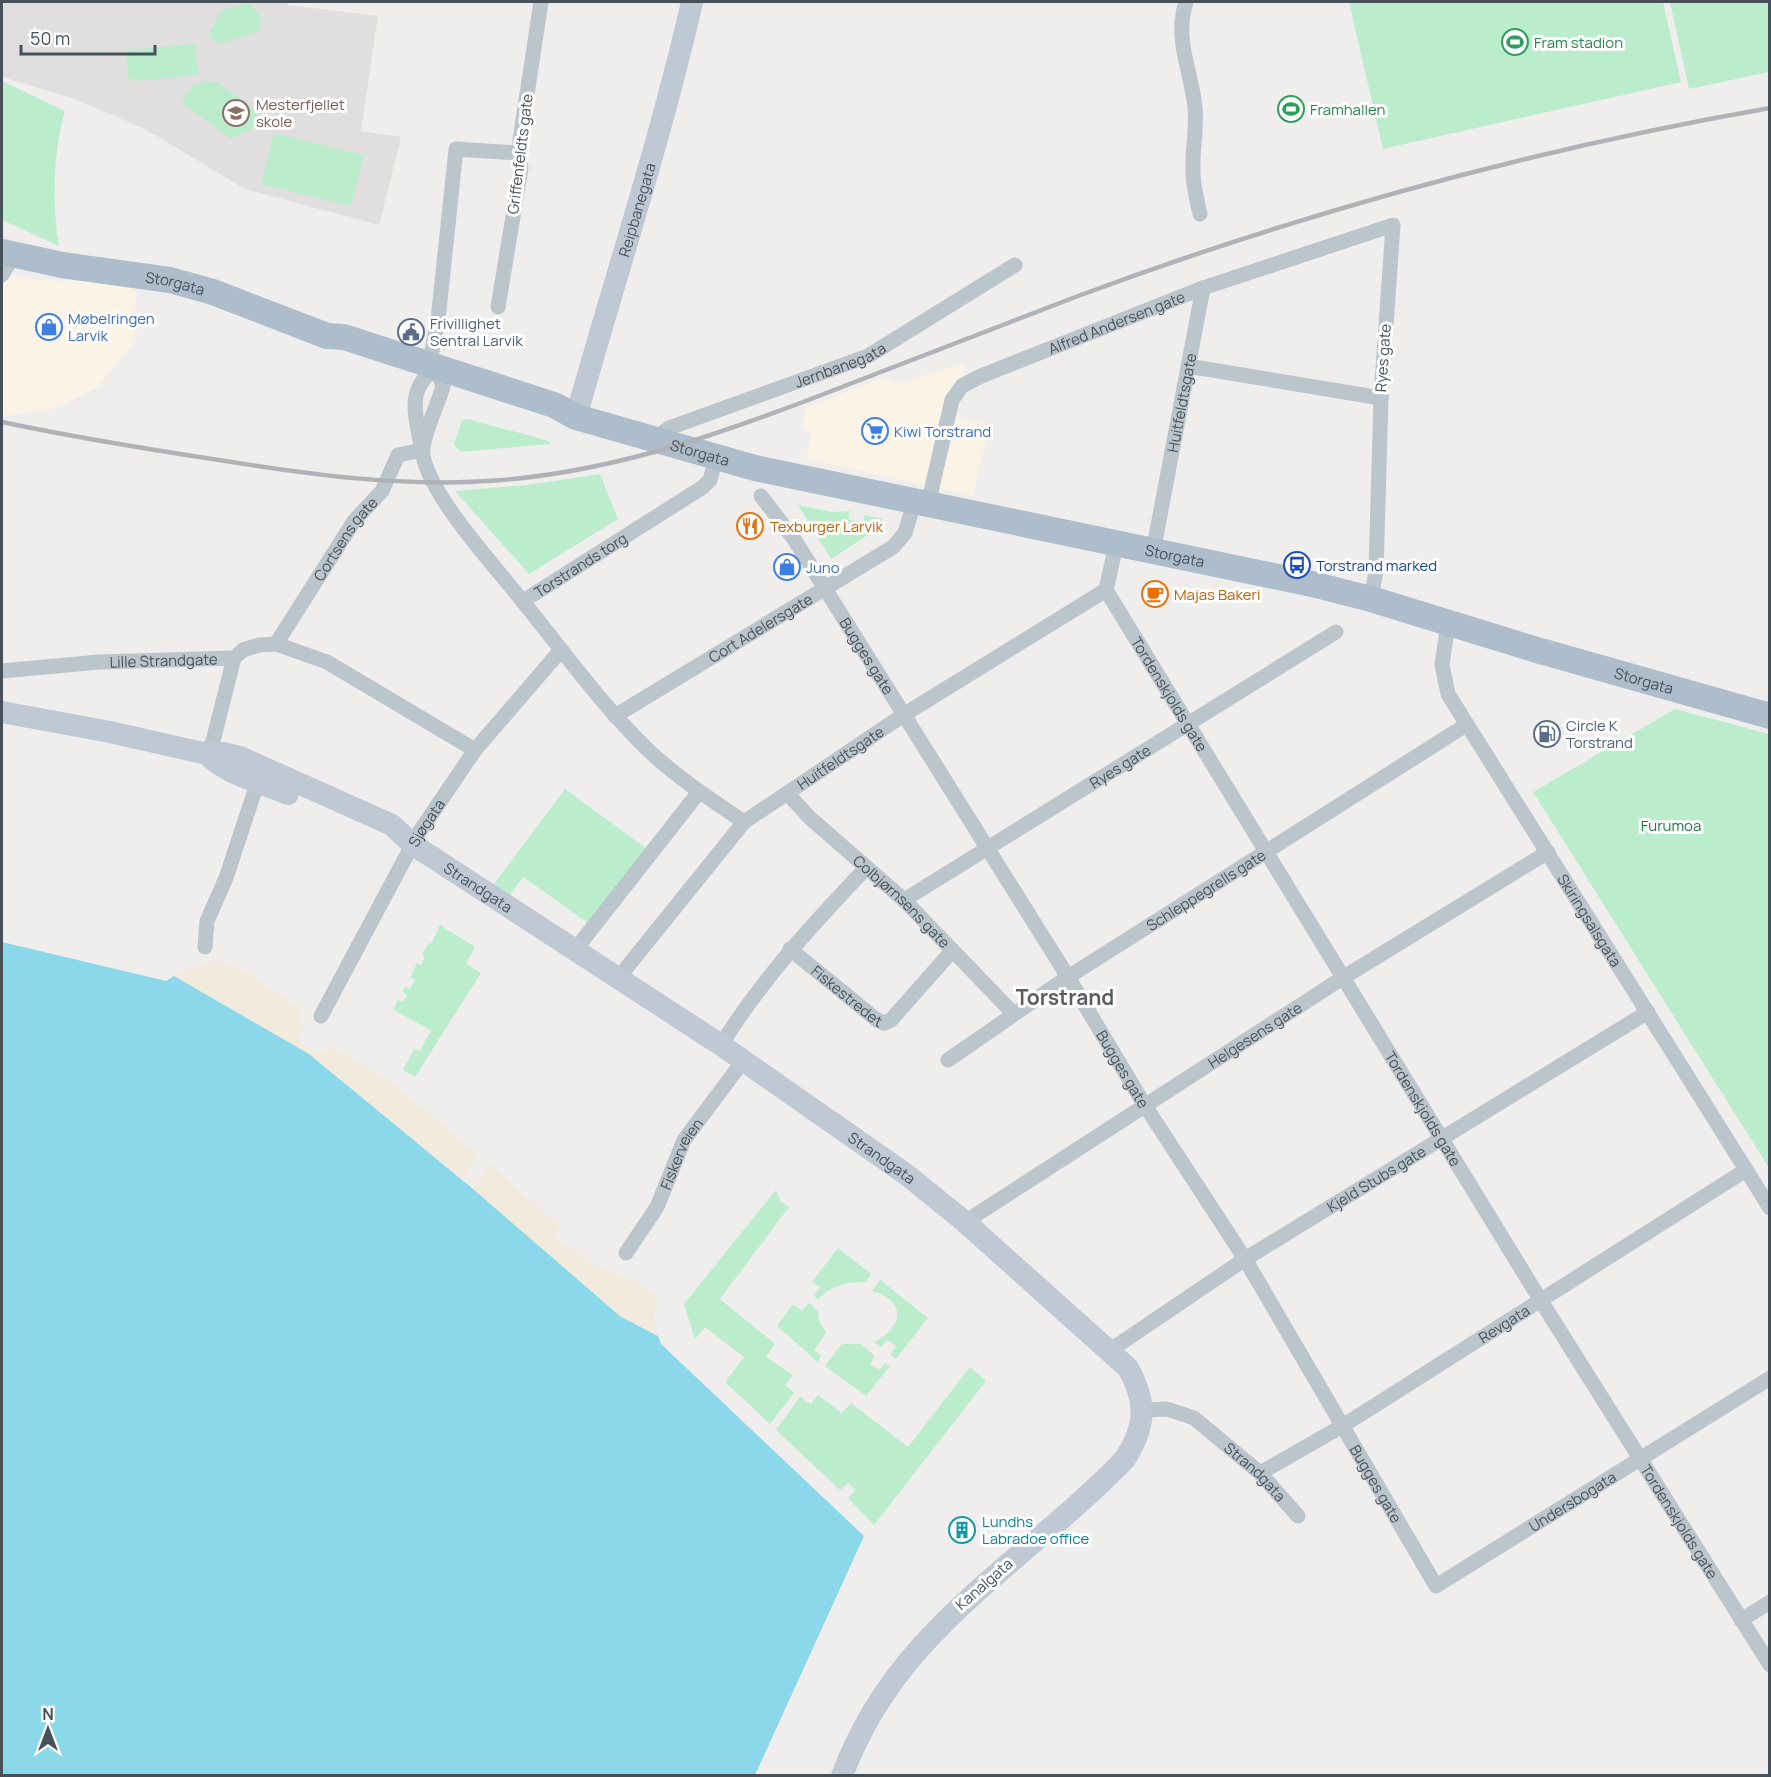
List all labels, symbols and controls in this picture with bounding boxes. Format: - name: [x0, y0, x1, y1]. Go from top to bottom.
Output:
- scale bar: [21, 18, 154, 56]
- text: 50 m: [30, 26, 70, 50]
- sports icon: Fram stadion: [1500, 27, 1530, 57]
- place label: Fram stadion: [1534, 32, 1623, 53]
- street label: Griffenfeldts gate: [502, 92, 538, 215]
- place label: Mesterfjellet skole: [256, 94, 345, 132]
- sports icon: Framhallen: [1276, 94, 1306, 124]
- school or university icon: Mesterfjellet skole: [221, 98, 251, 128]
- place label: Framhallen: [1310, 99, 1386, 120]
- street label: Reipbanegata: [613, 160, 660, 259]
- street label: Storgata: [144, 266, 207, 300]
- street label: Alfred Andersen gate: [1045, 286, 1188, 359]
- place label: Møbelringen Larvik: [68, 308, 155, 346]
- shop icon: Møbelringen Larvik: [34, 312, 64, 342]
- place label: Frivillighet Sentral Larvik: [430, 313, 523, 351]
- public building icon: Frivillighet Sentral Larvik: [396, 317, 426, 347]
- street label: Ryes gate: [1370, 323, 1396, 393]
- street label: Jernbanegata: [792, 337, 890, 392]
- street label: Huitfeldtsgate: [1162, 351, 1201, 454]
- supermarket icon: Kiwi Torstrand: [860, 416, 890, 446]
- place label: Kiwi Torstrand: [894, 421, 991, 442]
- street label: Storgata: [668, 434, 732, 471]
- street label: Cortsens gate: [308, 492, 382, 585]
- restaurant icon: Texburger Larvik: [735, 511, 765, 541]
- place label: Texburger Larvik: [770, 516, 884, 537]
- street label: Torstrands torg: [530, 527, 631, 602]
- street label: Storgata: [1143, 539, 1207, 572]
- bus stop icon: Torstrand marked: [1282, 550, 1312, 580]
- shop icon: Juno: [772, 552, 802, 582]
- place label: Torstrand marked: [1316, 555, 1437, 576]
- place label: Juno: [806, 557, 840, 578]
- cafe icon: Majas Bakeri: [1140, 579, 1170, 609]
- place label: Majas Bakeri: [1174, 584, 1260, 605]
- street label: Cort Adelersgate: [704, 588, 816, 667]
- street label: Bugges gate: [835, 613, 899, 699]
- street label: Tordenskjolds gate: [1126, 633, 1213, 756]
- street label: Lille Strandgate: [109, 648, 218, 672]
- street label: Storgata: [1612, 662, 1676, 699]
- place label: Circle K Torstrand: [1566, 715, 1633, 753]
- fuel station icon: Circle K Torstrand: [1532, 719, 1562, 749]
- street label: Huitfeldtsgate: [793, 721, 888, 794]
- street label: Ryes gate: [1085, 739, 1155, 793]
- street label: Sjøgata: [403, 795, 449, 850]
- park label: Furumoa: [1641, 815, 1701, 836]
- street label: Schleppegrells gate: [1142, 844, 1270, 935]
- street label: Colbjørnsens gate: [849, 850, 955, 953]
- street label: Strandgata: [440, 857, 517, 917]
- street label: Skiringsalsgata: [1553, 870, 1627, 971]
- street label: Fiskestredet: [807, 960, 886, 1032]
- district label: Torstrand: [1016, 983, 1114, 1011]
- street label: Helgesens gate: [1204, 996, 1306, 1073]
- street label: Bugges gate: [1092, 1026, 1155, 1112]
- street label: Tordenskjolds gate: [1380, 1047, 1467, 1170]
- street label: Fiskerveien: [655, 1114, 707, 1193]
- street label: Strandgata: [844, 1127, 920, 1189]
- street label: Kjeld Stubs gate: [1323, 1140, 1430, 1217]
- street label: Revgata: [1474, 1300, 1533, 1348]
- street label: Strandgata: [1220, 1437, 1291, 1506]
- street label: Bugges gate: [1345, 1441, 1407, 1527]
- street label: Tordenskjolds gate: [1636, 1460, 1724, 1583]
- street label: Undersbogata: [1524, 1466, 1620, 1536]
- place label: Lundhs Labradoe office: [982, 1511, 1089, 1549]
- building icon: Lundhs Labradoe office: [947, 1515, 977, 1545]
- street label: Kanalgata: [951, 1553, 1017, 1615]
- north arrow: [18, 1699, 78, 1759]
- text: N: [42, 1703, 54, 1725]

